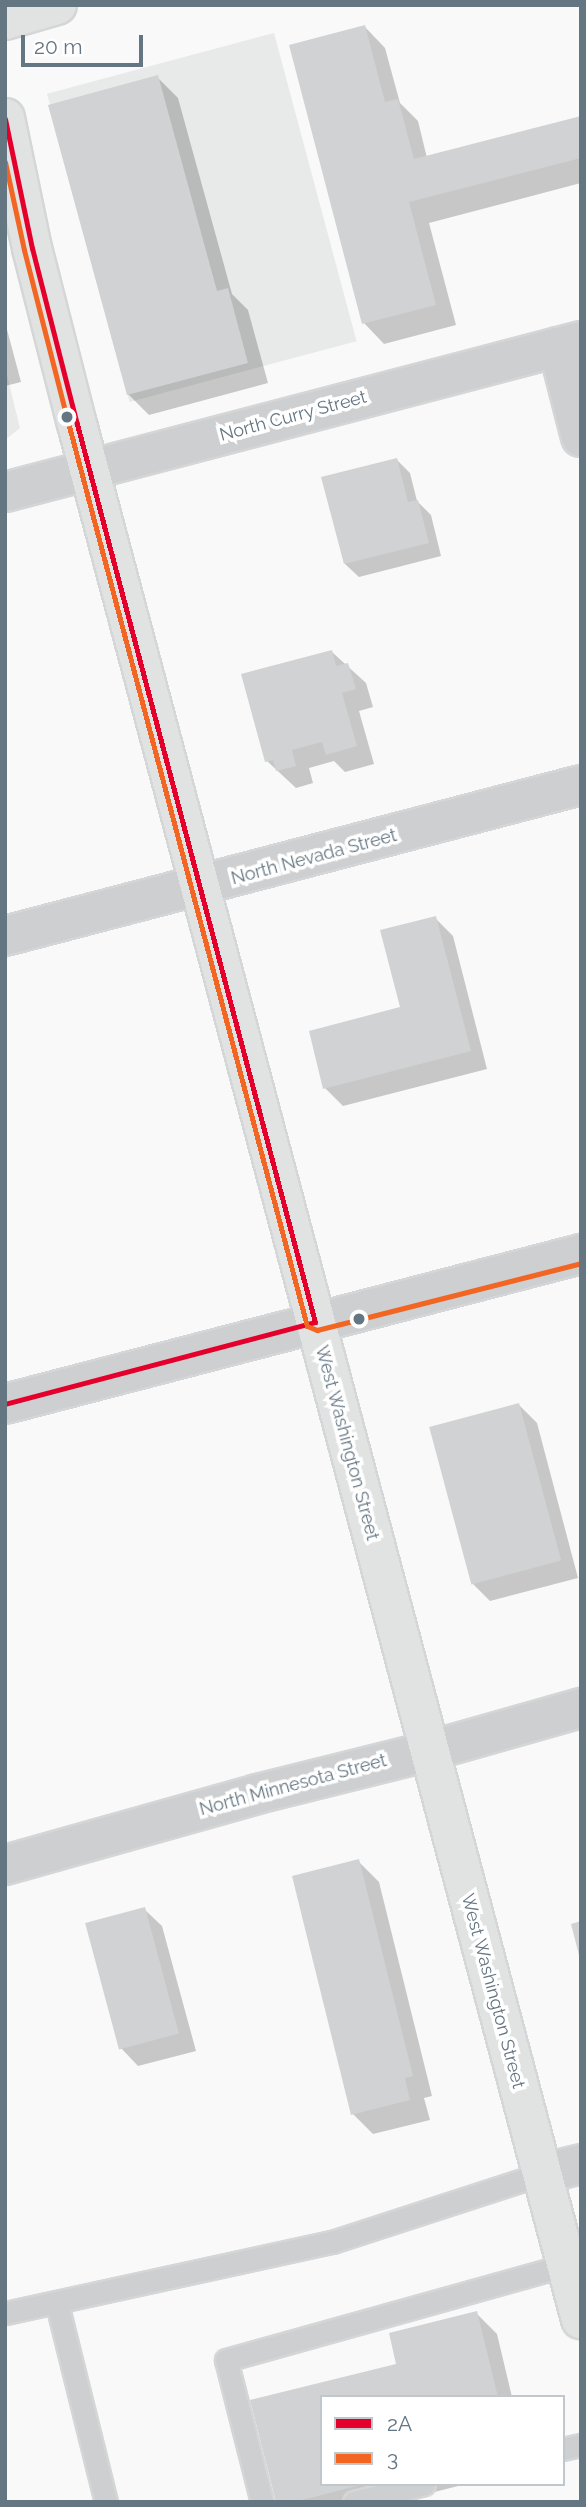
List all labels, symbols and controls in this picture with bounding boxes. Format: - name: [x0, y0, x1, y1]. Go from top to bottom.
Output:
- scale bar: [24, 21, 147, 65]
- text: 20 m: [34, 34, 82, 59]
- street label: North Curry Street: [217, 386, 369, 446]
- unlabelled marker: [60, 410, 74, 424]
- street label: North Nevada Street: [229, 824, 399, 890]
- unlabelled marker: [352, 1312, 366, 1326]
- street label: West Washington Street: [310, 1343, 384, 1543]
- street label: North Minnesota Street: [197, 1750, 389, 1820]
- street label: West Washington Street: [456, 1891, 530, 2091]
- legend: [320, 2395, 565, 2486]
- text: 2A: [387, 2411, 412, 2436]
- text: 3: [387, 2446, 398, 2471]

